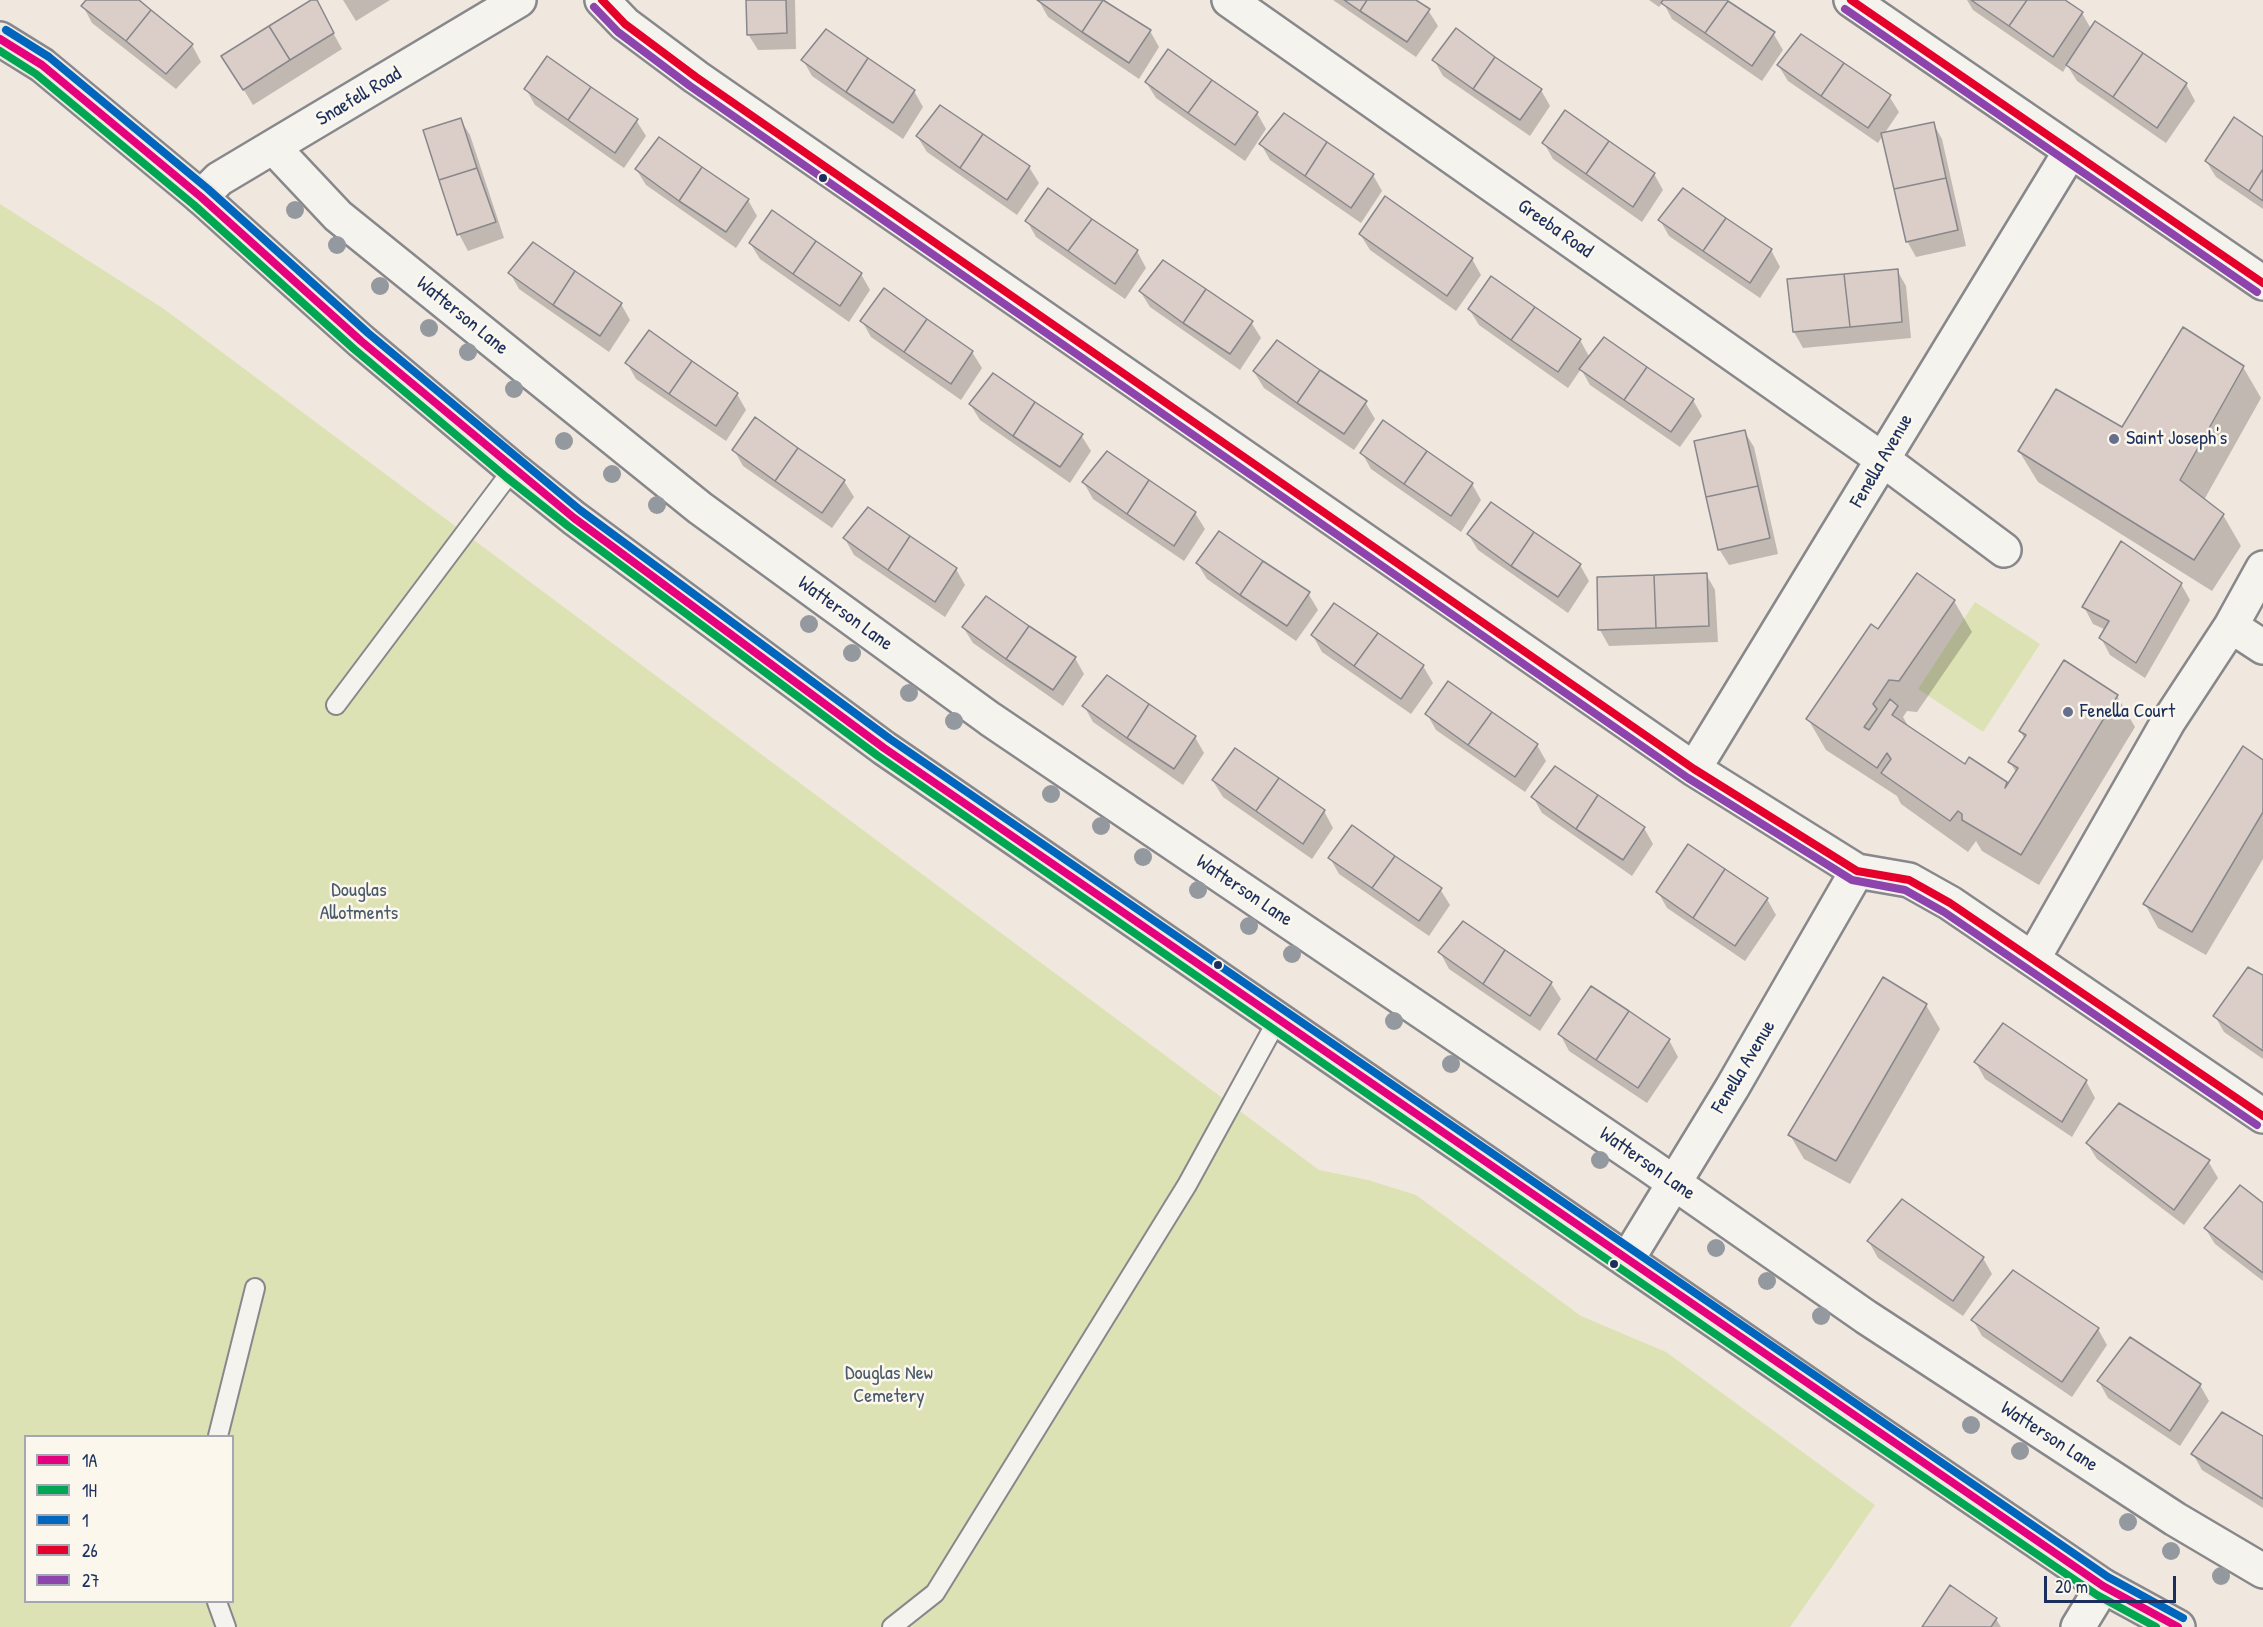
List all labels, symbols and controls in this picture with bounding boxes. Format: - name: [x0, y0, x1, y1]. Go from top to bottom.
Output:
- street label: Snaefell Road: [312, 62, 406, 132]
- unlabelled marker: [817, 172, 829, 184]
- street label: Greeba Road: [1513, 194, 1597, 264]
- street label: Watterson Lane: [411, 272, 513, 360]
- street label: Fenella Avenue: [1846, 410, 1918, 512]
- place label: Saint Joseph's: [2126, 427, 2227, 451]
- marker: Saint Joseph's: [2107, 432, 2121, 446]
- street label: Watterson Lane: [793, 572, 897, 656]
- place label: Fenella Court: [2080, 700, 2175, 724]
- marker: Fenella Court: [2061, 705, 2075, 719]
- street label: Watterson Lane: [1191, 850, 1297, 932]
- park label: Douglas Allotments: [320, 879, 398, 926]
- unlabelled marker: [1212, 959, 1224, 971]
- street label: Fenella Avenue: [1707, 1016, 1781, 1118]
- street label: Watterson Lane: [1595, 1122, 1699, 1206]
- unlabelled marker: [1608, 1258, 1620, 1270]
- park label: Douglas New Cemetery: [845, 1362, 933, 1409]
- street label: Watterson Lane: [1996, 1397, 2102, 1477]
- legend: [24, 1435, 234, 1603]
- text: 1A: [82, 1448, 97, 1473]
- text: 1H: [82, 1478, 97, 1503]
- text: 1: [82, 1508, 89, 1533]
- text: 26: [82, 1538, 98, 1563]
- scale bar: [2047, 1564, 2179, 1602]
- text: 27: [82, 1568, 99, 1593]
- text: 20 m: [2055, 1574, 2088, 1599]

